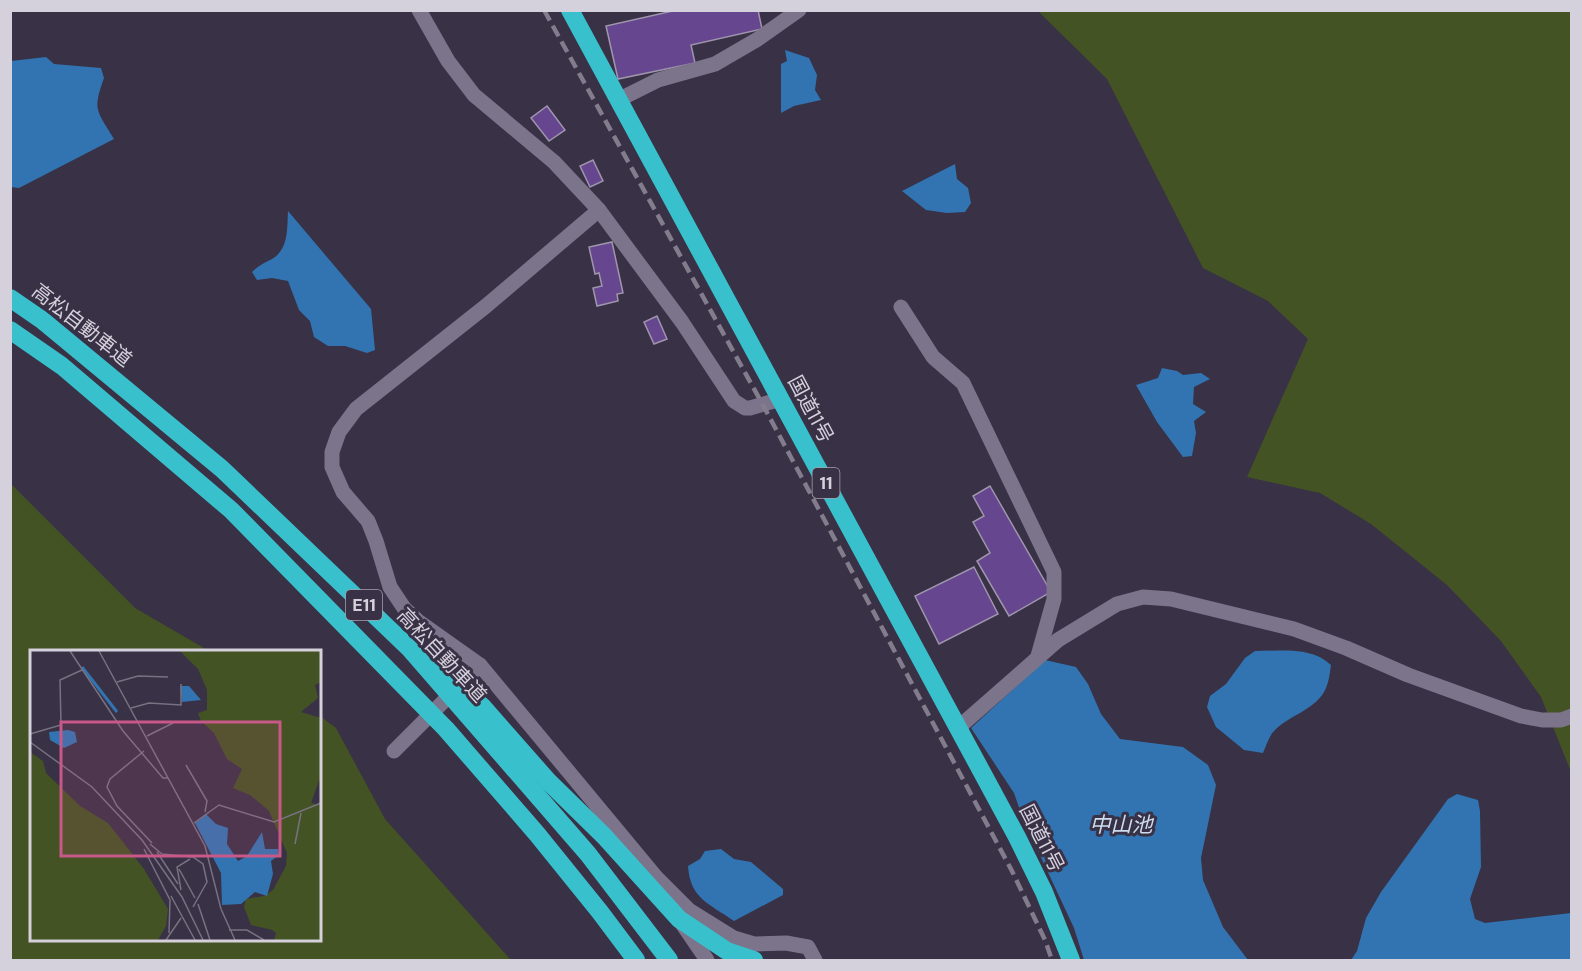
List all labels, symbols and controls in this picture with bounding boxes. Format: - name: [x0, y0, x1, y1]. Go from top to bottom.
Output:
- street label: 高松自動車道: [27, 278, 137, 372]
- street label: 国道11号: [783, 371, 839, 447]
- road number: 11: [812, 468, 840, 498]
- road number: E11: [346, 590, 382, 620]
- street label: 高松自動車道: [392, 602, 492, 708]
- inset map: [30, 650, 321, 941]
- street label: 国道11号: [1014, 800, 1070, 876]
- water label: 中山池: [1090, 811, 1154, 839]

